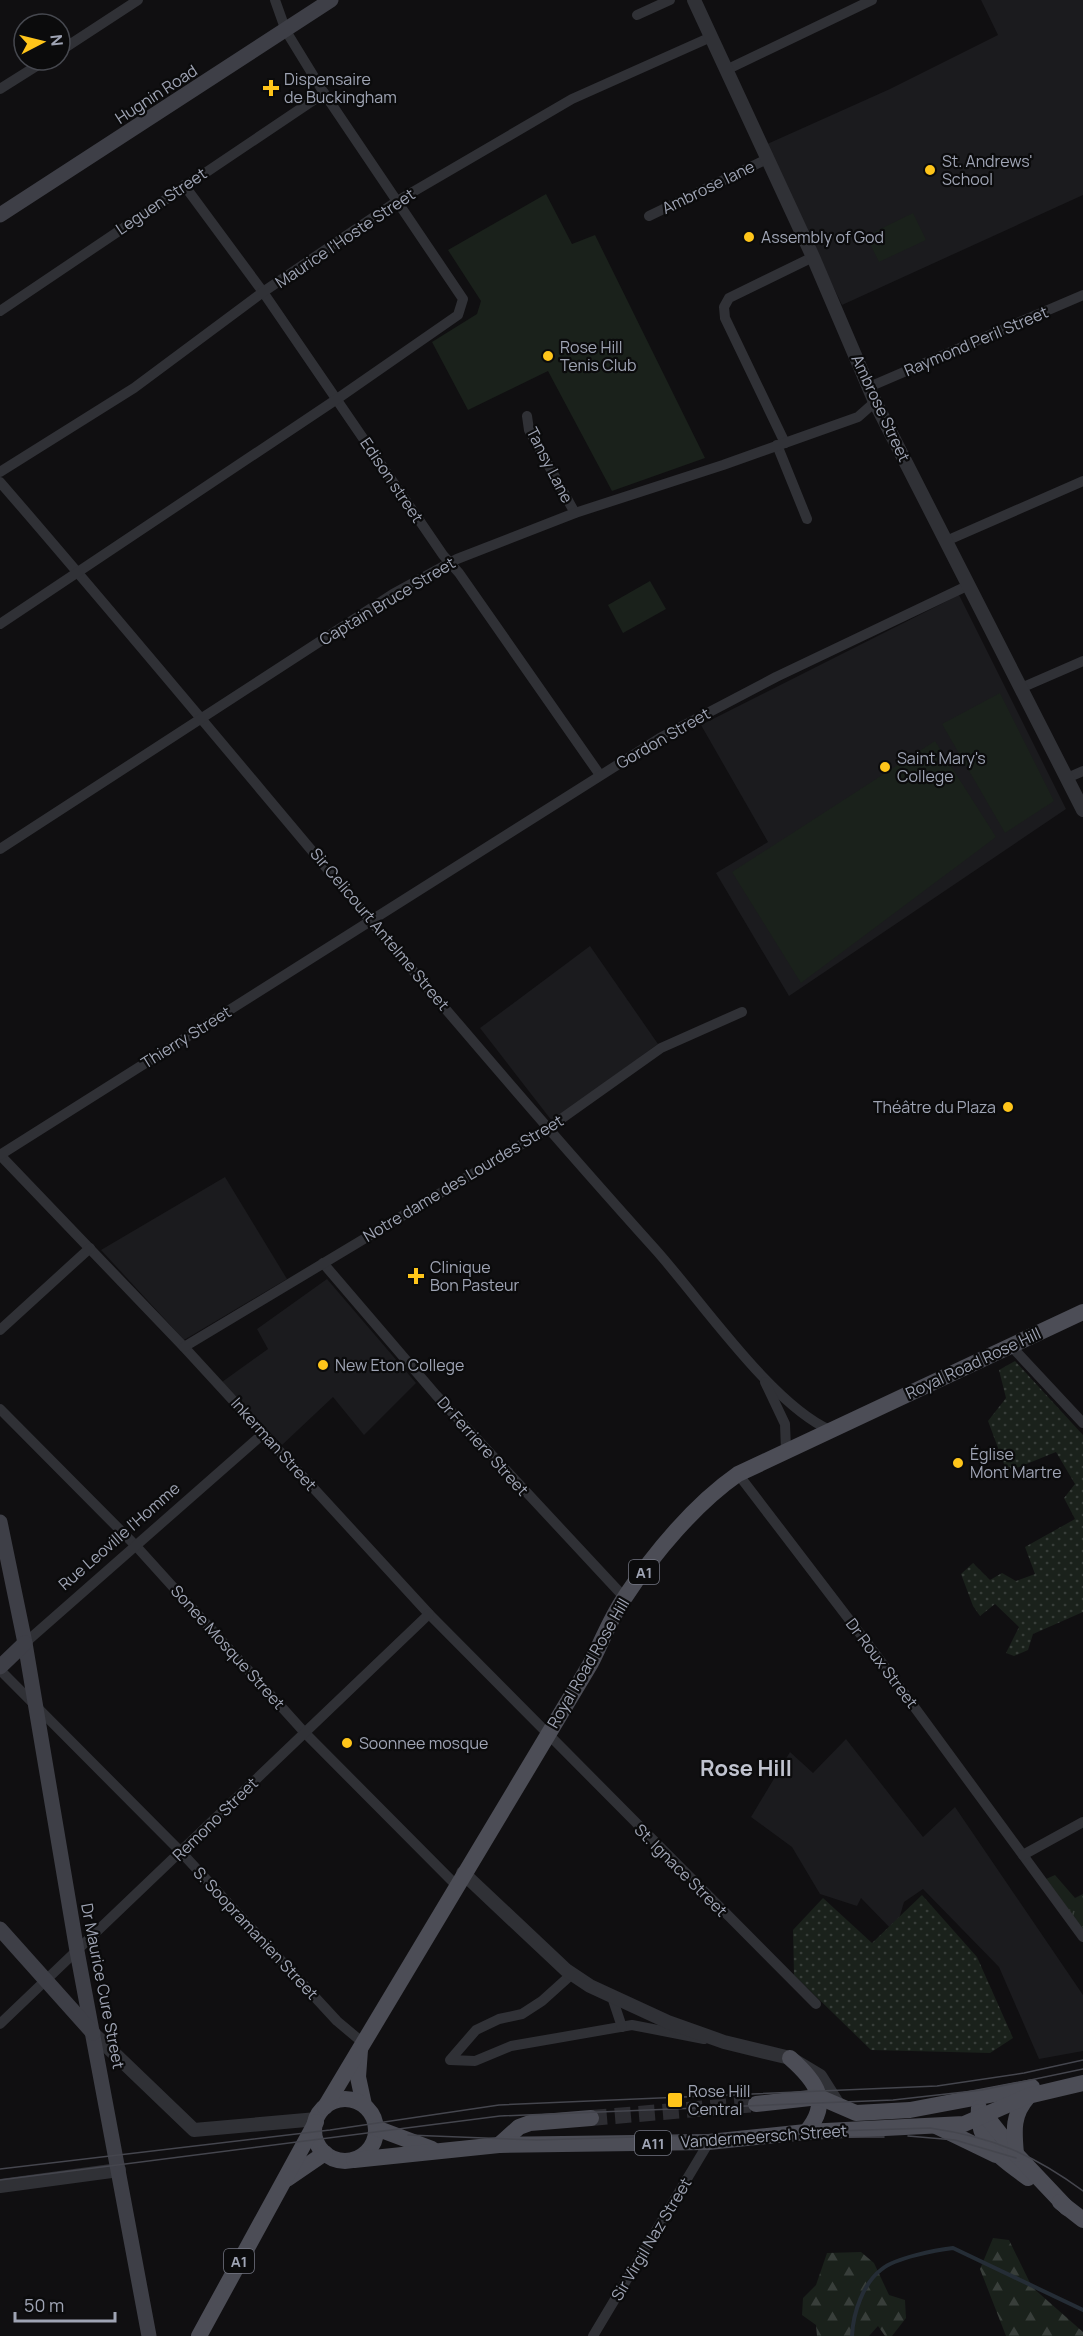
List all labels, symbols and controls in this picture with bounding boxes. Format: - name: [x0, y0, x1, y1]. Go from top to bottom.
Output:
- north arrow: [12, 12, 72, 72]
- text: N: [45, 33, 69, 47]
- street label: Hugnin Road: [111, 59, 201, 129]
- place label: Dispensaire de Buckingham: [284, 68, 397, 108]
- marker: Dispensaire de Buckingham: [262, 79, 280, 97]
- place label: St. Andrews' School: [942, 150, 1033, 190]
- street label: Ambrose lane: [658, 155, 758, 219]
- street label: Leguen Street: [111, 162, 211, 240]
- marker: St. Andrews' School: [923, 163, 937, 177]
- street label: Maurice I'Hoste Street: [271, 183, 419, 293]
- place label: Assembly of God: [761, 226, 884, 248]
- marker: Assembly of God: [742, 230, 756, 244]
- street label: Raymond Peril Street: [901, 301, 1051, 381]
- place label: Rose Hill Tenis Club: [560, 336, 636, 376]
- marker: Rose Hill Tenis Club: [541, 349, 555, 363]
- street label: Ambrose Street: [846, 351, 916, 465]
- street label: Tansy Lane: [521, 423, 579, 507]
- street label: Edison street: [355, 433, 429, 527]
- street label: Captain Bruce Street: [315, 552, 459, 650]
- street label: Gordon Street: [612, 702, 714, 774]
- place label: Saint Mary's College: [897, 747, 986, 787]
- marker: Saint Mary's College: [878, 760, 892, 774]
- street label: Sir Celicourt Antelme Street: [305, 843, 455, 1015]
- street label: Thierry Street: [137, 1001, 235, 1073]
- place label: Théâtre du Plaza: [873, 1096, 996, 1118]
- marker: Théâtre du Plaza: [1001, 1100, 1015, 1114]
- street label: Notre dame des Lourdes Street: [359, 1109, 567, 1247]
- place label: Clinique Bon Pasteur: [430, 1256, 519, 1296]
- marker: Clinique Bon Pasteur: [407, 1267, 425, 1285]
- street label: Royal Road Rose Hill: [902, 1322, 1044, 1404]
- place label: New Eton College: [335, 1354, 464, 1376]
- marker: New Eton College: [316, 1358, 330, 1372]
- street label: Dr Ferriere Street: [432, 1392, 534, 1500]
- street label: Inkerman Street: [226, 1393, 322, 1495]
- place label: Église Mont Martre: [970, 1443, 1062, 1483]
- marker: Église Mont Martre: [951, 1456, 965, 1470]
- street label: Rue Leoville l'Homme: [54, 1477, 184, 1595]
- road number: A1: [629, 1560, 659, 1584]
- street label: Sonee Mosque Street: [166, 1580, 290, 1714]
- street label: Royal Road Rose Hill: [542, 1594, 634, 1732]
- street label: Dr Roux Street: [841, 1613, 923, 1713]
- place label: Soonnee mosque: [359, 1732, 488, 1754]
- marker: Soonnee mosque: [340, 1736, 354, 1750]
- district label: Rose Hill: [700, 1753, 792, 1783]
- street label: Remono Street: [167, 1772, 263, 1866]
- street label: St. Ignace Street: [630, 1819, 732, 1921]
- street label: S. Soopramanien Street: [189, 1862, 323, 2004]
- street label: Dr Maurice Cure Street: [76, 1901, 130, 2071]
- place label: Rose Hill Central: [688, 2080, 751, 2120]
- marker: Rose Hill Central: [666, 2091, 684, 2109]
- street label: Vandermeersch Street: [680, 2119, 848, 2153]
- road number: A11: [635, 2131, 671, 2155]
- street label: Sir Virgil Naz Street: [606, 2173, 696, 2305]
- road number: A1: [224, 2249, 254, 2273]
- scale bar: [15, 2285, 116, 2323]
- text: 50 m: [24, 2293, 64, 2317]

